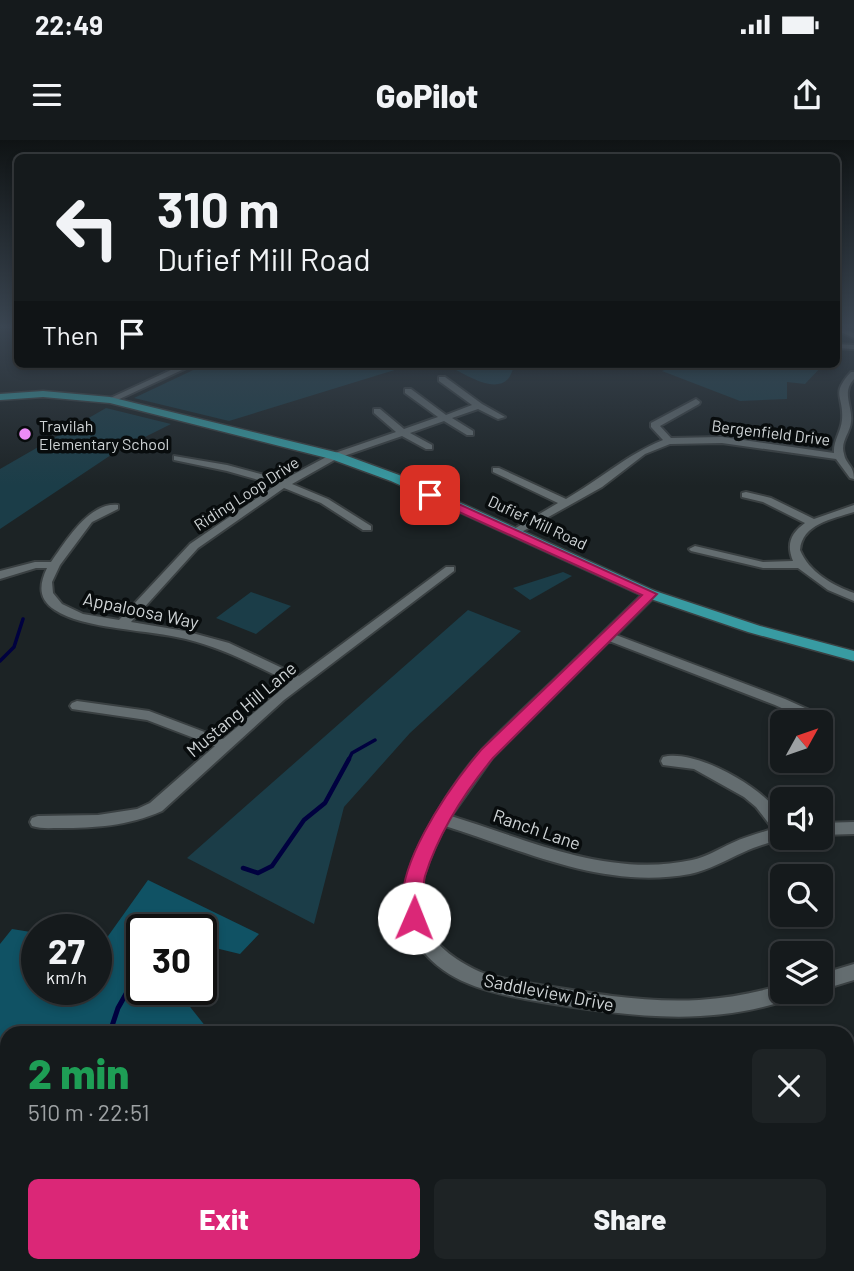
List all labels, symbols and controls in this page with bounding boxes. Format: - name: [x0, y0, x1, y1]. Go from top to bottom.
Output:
- text: 22:49: [35, 9, 103, 40]
- icon: menu: [28, 76, 66, 114]
- text: GoPilot: [376, 76, 478, 114]
- icon: share: [788, 76, 826, 114]
- text: 310 m: [157, 179, 279, 238]
- icon: left: [42, 182, 133, 273]
- text: Dufief Mill Road: [157, 239, 371, 277]
- icon: arrive: [113, 315, 151, 353]
- text: Then: [42, 319, 99, 350]
- street label: Bergenfield Drive: [711, 415, 831, 449]
- place label: Travilah Elementary School: [39, 416, 169, 453]
- marker: Travilah Elementary School: [17, 426, 33, 442]
- street label: Riding Loop Drive: [190, 452, 302, 534]
- pin: [400, 465, 460, 525]
- icon: arrive: [411, 476, 449, 514]
- street label: Dufief Mill Road: [486, 491, 590, 553]
- street label: Appaloosa Way: [81, 587, 201, 633]
- street label: Mustang Hill Lane: [182, 657, 300, 761]
- north arrow: [770, 710, 833, 774]
- map controls: [770, 710, 833, 1004]
- button: sound: [770, 787, 833, 850]
- street label: Ranch Lane: [490, 804, 584, 854]
- button: search: [770, 864, 833, 927]
- position arrow: [377, 881, 451, 955]
- speed limit sign: 30: [126, 914, 217, 1005]
- text: 27: [48, 929, 85, 971]
- button: layers: [770, 941, 833, 1004]
- text: km/h: [46, 966, 87, 988]
- street label: Saddleview Drive: [482, 969, 616, 1015]
- text: 2 min: [28, 1047, 129, 1097]
- button: close: [752, 1049, 826, 1123]
- text: 510 m · 22:51: [28, 1098, 150, 1126]
- button: Exit: [28, 1179, 420, 1259]
- button: Share: [434, 1179, 826, 1259]

